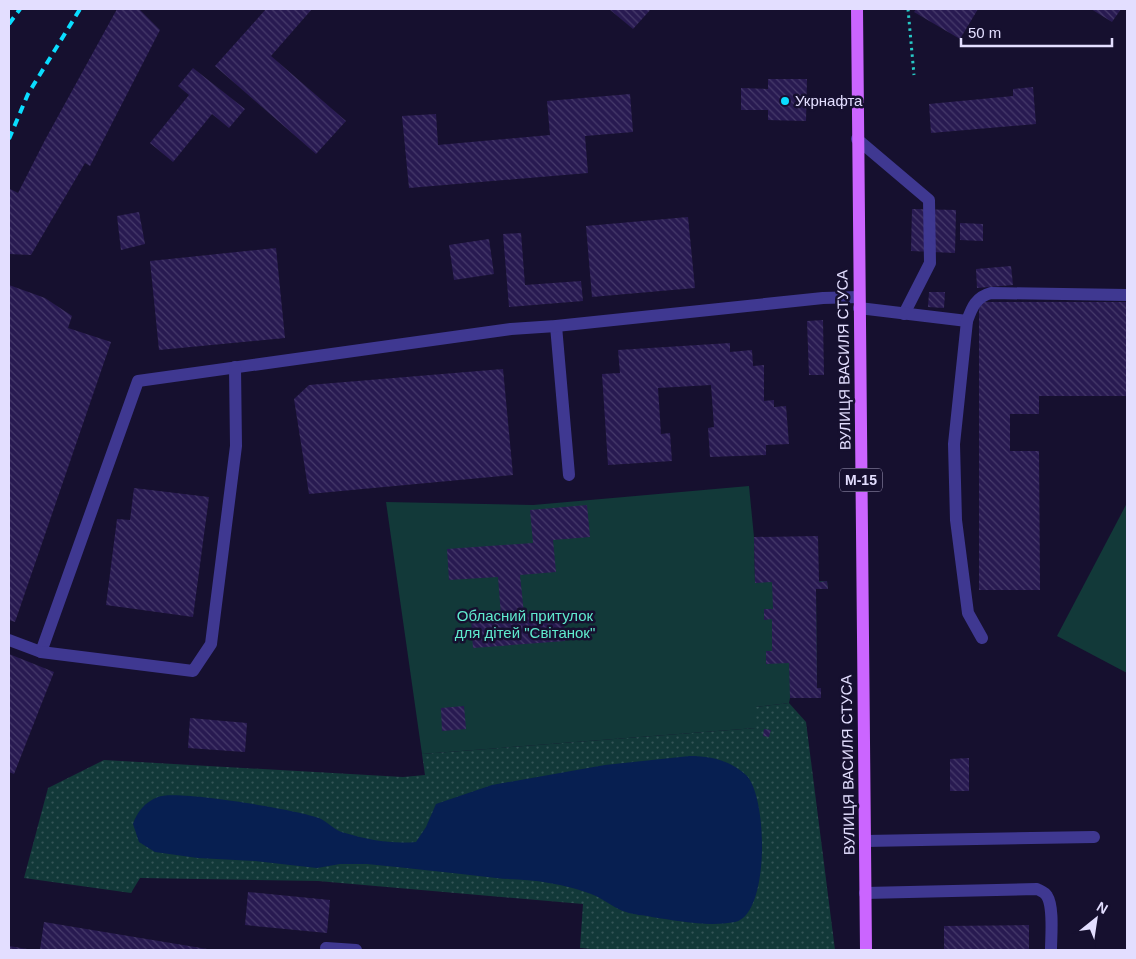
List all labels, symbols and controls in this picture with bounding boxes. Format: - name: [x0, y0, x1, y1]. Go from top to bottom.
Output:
- scale bar: [961, 15, 1112, 47]
- text: 50 m: [968, 24, 1001, 41]
- place label: Укрнафта: [795, 92, 863, 109]
- marker: Укрнафта: [779, 95, 791, 107]
- street label: ВУЛИЦЯ ВАСИЛЯ СТУСА: [833, 270, 854, 450]
- road number: М-15: [840, 468, 882, 492]
- park label: Обласний притулок для дітей "Світанок": [455, 607, 595, 641]
- street label: ВУЛИЦЯ ВАСИЛЯ СТУСА: [837, 675, 858, 855]
- north arrow: [1071, 894, 1121, 944]
- text: N: [1094, 898, 1111, 917]

